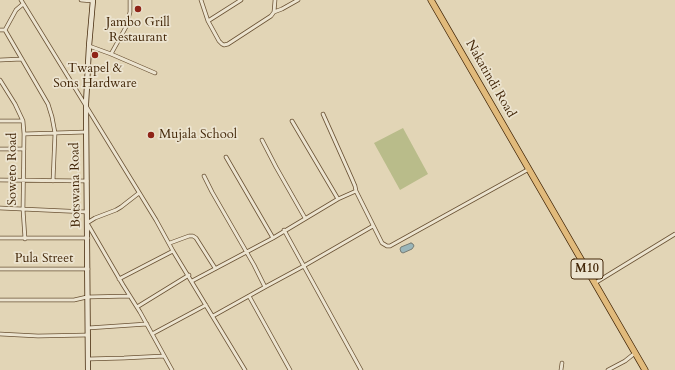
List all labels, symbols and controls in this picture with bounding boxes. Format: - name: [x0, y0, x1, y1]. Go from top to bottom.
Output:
- marker: Jambo Grill Restaurant: [133, 4, 143, 14]
- place label: Jambo Grill Restaurant: [106, 15, 170, 46]
- street label: Nakatindi Road: [461, 37, 519, 121]
- marker: Twapel & Sons Hardware: [90, 50, 100, 60]
- place label: Twapel & Sons Hardware: [53, 61, 137, 92]
- place label: Mujala School: [159, 127, 237, 143]
- marker: Mujala School: [146, 130, 156, 140]
- street label: Soweto Road: [5, 132, 21, 206]
- street label: Botswana Road: [67, 142, 85, 228]
- street label: Pula Street: [15, 251, 73, 267]
- road number: M10: [571, 259, 603, 279]

